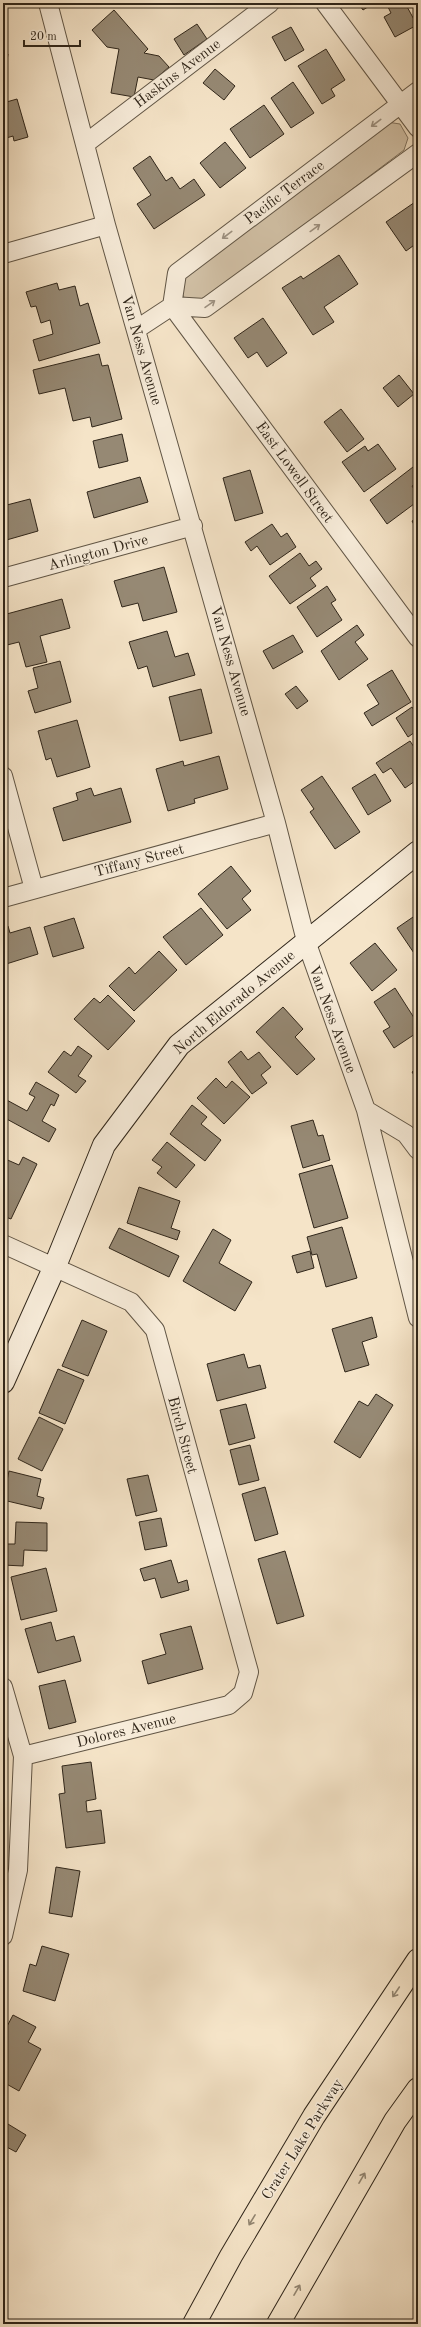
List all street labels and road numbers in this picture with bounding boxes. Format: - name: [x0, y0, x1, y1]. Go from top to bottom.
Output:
- street label: Haskins Avenue: [132, 37, 224, 111]
- street label: Pacific Terrace: [242, 158, 328, 228]
- street label: Van Ness Avenue: [118, 294, 163, 407]
- street label: East Lowell Street: [252, 420, 335, 526]
- street label: Arlington Drive: [47, 533, 150, 574]
- street label: Van Ness Avenue: [207, 605, 252, 718]
- street label: Tiffany Street: [93, 842, 186, 881]
- street label: North Eldorado Avenue: [172, 948, 298, 1058]
- street label: Van Ness Avenue: [305, 964, 358, 1075]
- street label: Birch Street: [164, 1395, 199, 1476]
- street label: Dolores Avenue: [75, 1712, 178, 1751]
- street label: Crater Lake Parkway: [260, 2077, 347, 2203]

